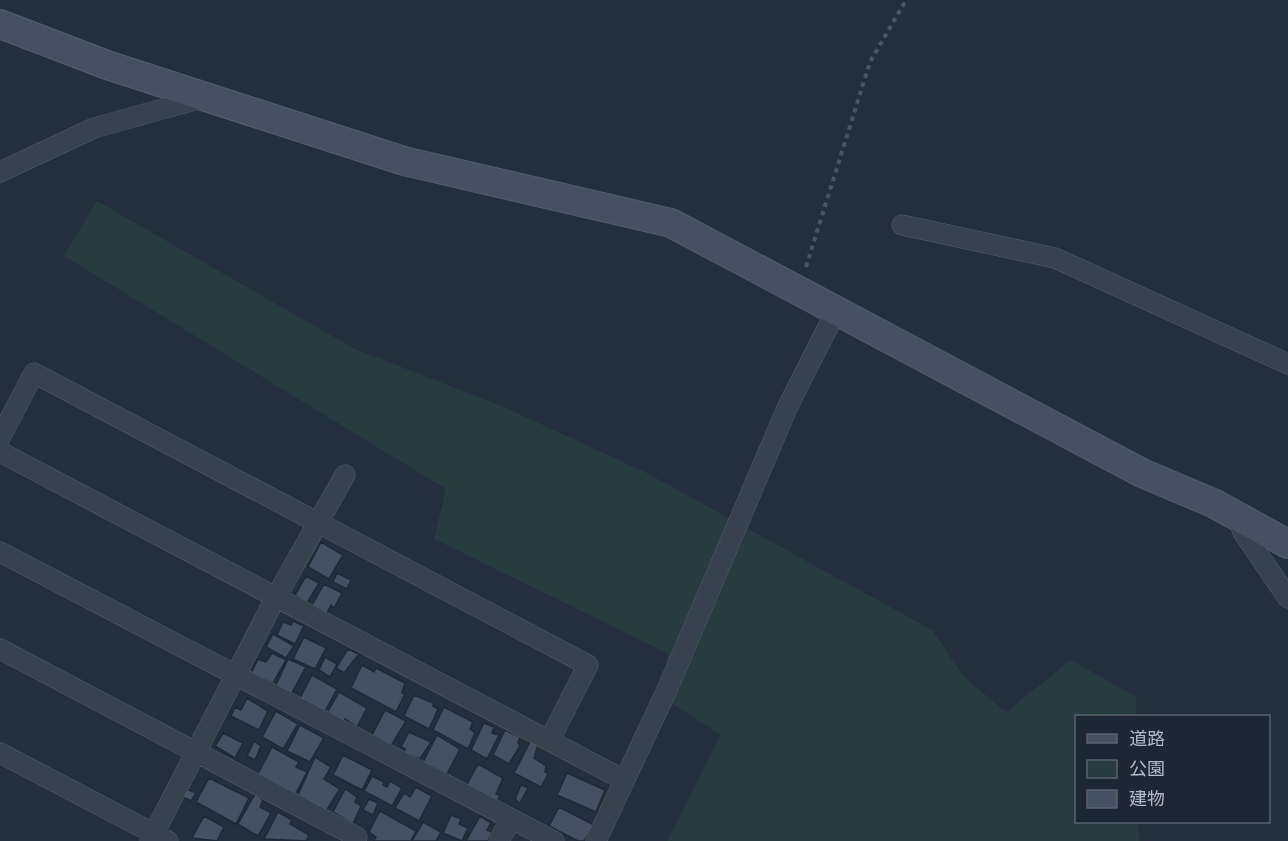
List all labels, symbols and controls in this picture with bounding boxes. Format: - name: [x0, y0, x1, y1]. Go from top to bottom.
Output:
- legend: [1075, 715, 1270, 823]
- text: 道路: [1129, 726, 1165, 752]
- text: 公園: [1129, 756, 1165, 782]
- text: 建物: [1129, 786, 1165, 812]

